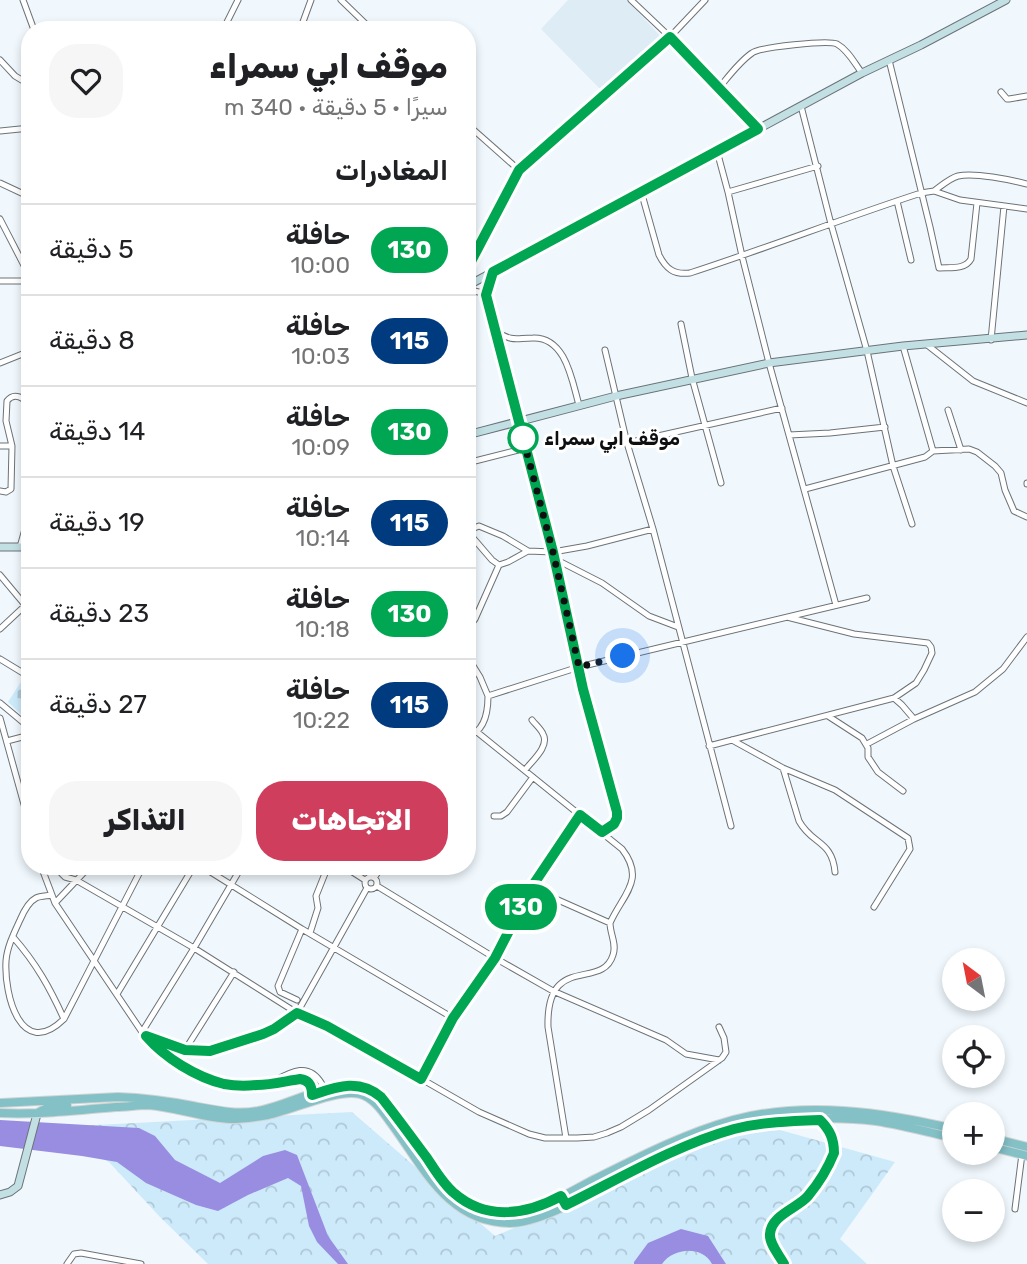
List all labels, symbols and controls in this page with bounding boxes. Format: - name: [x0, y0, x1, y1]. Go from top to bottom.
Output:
- button: heart: [49, 44, 123, 118]
- text: موقف ابي سمراء: [209, 47, 448, 86]
- text: سيرًا · 5 دقيقة · 340 m: [224, 93, 448, 121]
- text: المغادرات: [335, 156, 448, 187]
- text: حافلة: [286, 220, 350, 251]
- text: 5 دقيقة: [49, 234, 134, 265]
- text: 130: [387, 236, 432, 264]
- text: 10:00: [290, 251, 350, 279]
- text: حافلة: [286, 311, 350, 342]
- text: 8 دقيقة: [49, 325, 135, 356]
- text: 115: [390, 327, 429, 355]
- text: 10:03: [291, 342, 350, 370]
- text: حافلة: [286, 402, 350, 433]
- text: 14 دقيقة: [49, 416, 146, 447]
- text: 130: [387, 418, 432, 446]
- marker: موقف ابي سمراء: [508, 423, 538, 453]
- place label: موقف ابي سمراء: [544, 427, 680, 453]
- text: 10:09: [291, 433, 350, 461]
- text: حافلة: [286, 493, 350, 524]
- text: 19 دقيقة: [49, 507, 145, 538]
- text: 115: [390, 509, 429, 537]
- text: 10:14: [296, 524, 350, 552]
- text: حافلة: [286, 584, 350, 615]
- text: 23 دقيقة: [49, 598, 149, 629]
- text: 130: [387, 600, 432, 628]
- text: 10:18: [295, 615, 350, 643]
- your location: [605, 638, 640, 673]
- text: حافلة: [286, 675, 350, 706]
- text: 27 دقيقة: [49, 689, 147, 720]
- text: 115: [390, 691, 429, 719]
- text: 10:22: [293, 706, 350, 734]
- button: التذاكر: [49, 781, 242, 861]
- button: الاتجاهات: [256, 781, 448, 861]
- line badge: 130: [481, 884, 561, 930]
- text: 130: [499, 893, 543, 921]
- north arrow: [942, 948, 1004, 1012]
- map controls: [942, 948, 1005, 1242]
- button: locate: [942, 1025, 1005, 1088]
- button: +: [942, 1102, 1005, 1165]
- button: −: [942, 1179, 1005, 1242]

